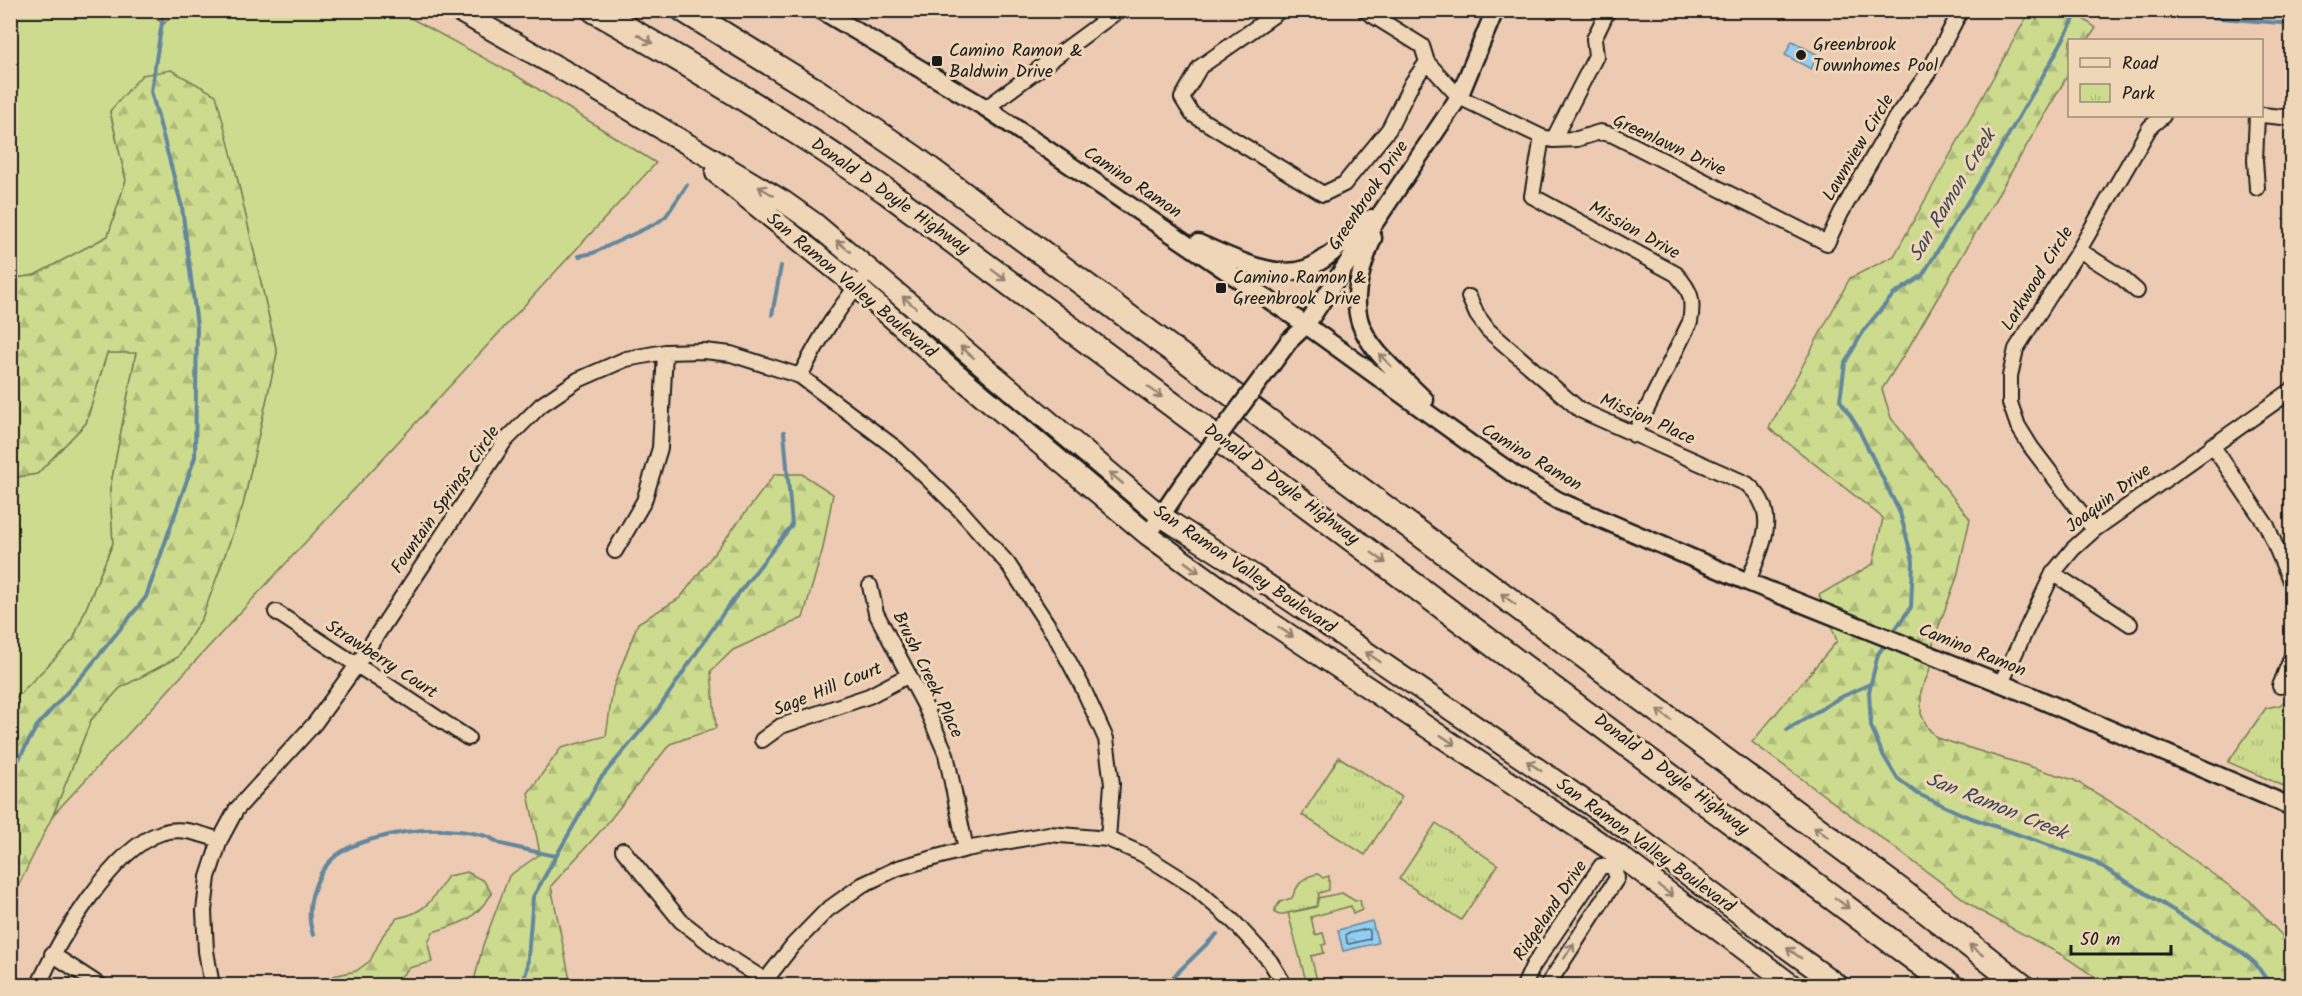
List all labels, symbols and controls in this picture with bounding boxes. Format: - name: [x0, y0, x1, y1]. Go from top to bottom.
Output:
- place label: Greenbrook Townhomes Pool: [1813, 31, 1939, 81]
- one-way arrow: [636, 34, 653, 46]
- place label: Camino Ramon & Baldwin Drive: [949, 37, 1083, 87]
- legend: [2068, 39, 2263, 117]
- marker: Greenbrook Townhomes Pool: [1794, 48, 1808, 62]
- text: Road: [2122, 50, 2159, 79]
- marker: Camino Ramon & Baldwin Drive: [930, 54, 944, 68]
- text: Park: [2122, 80, 2155, 109]
- street label: Lawnview Circle: [1815, 89, 1903, 207]
- street label: Greenlawn Drive: [1608, 107, 1730, 185]
- water label: San Ramon Creek: [1901, 121, 2007, 268]
- street label: Donald D Doyle Highway: [804, 131, 976, 263]
- street label: Greenbrook Drive: [1321, 135, 1417, 257]
- street label: Camino Ramon: [1077, 139, 1187, 227]
- one-way arrow: [757, 185, 775, 196]
- street label: Mission Drive: [1583, 194, 1685, 268]
- street label: San Ramon Valley Boulevard: [759, 206, 944, 367]
- street label: Larkwood Circle: [1994, 221, 2082, 337]
- one-way arrow: [836, 239, 851, 253]
- place label: Camino Ramon & Greenbrook Drive: [1233, 264, 1367, 314]
- one-way arrow: [991, 268, 1007, 281]
- marker: Camino Ramon & Greenbrook Drive: [1214, 281, 1228, 295]
- one-way arrow: [902, 295, 917, 309]
- one-way arrow: [960, 345, 975, 359]
- one-way arrow: [1378, 353, 1392, 368]
- one-way arrow: [1147, 385, 1163, 398]
- street label: Mission Place: [1595, 386, 1699, 454]
- street label: Camino Ramon: [1475, 416, 1587, 500]
- street label: Donald D Doyle Highway: [1197, 417, 1366, 554]
- street label: Fountain Springs Circle: [384, 420, 508, 580]
- street label: Joaquin Drive: [2060, 457, 2158, 541]
- one-way arrow: [1108, 472, 1124, 485]
- street label: San Ramon Valley Boulevard: [1147, 498, 1342, 643]
- one-way arrow: [1371, 552, 1387, 564]
- one-way arrow: [1184, 561, 1200, 573]
- one-way arrow: [1500, 593, 1516, 605]
- street label: Brush Creek Place: [884, 607, 970, 743]
- street label: Strawberry Court: [319, 613, 444, 708]
- street label: Camino Ramon: [1914, 616, 2030, 686]
- one-way arrow: [1277, 626, 1293, 638]
- one-way arrow: [1365, 650, 1382, 662]
- street label: Sage Hill Court: [769, 655, 888, 725]
- street label: Donald D Doyle Highway: [1587, 707, 1756, 844]
- one-way arrow: [1657, 709, 1673, 722]
- one-way arrow: [1439, 734, 1456, 746]
- one-way arrow: [1527, 760, 1543, 772]
- water label: San Ramon Creek: [1921, 764, 2074, 851]
- street label: San Ramon Valley Boulevard: [1549, 771, 1741, 922]
- one-way arrow: [1813, 825, 1829, 838]
- street label: Ridgeland Drive: [1506, 855, 1596, 967]
- one-way arrow: [1658, 885, 1674, 898]
- one-way arrow: [1833, 896, 1849, 909]
- scale bar: [2071, 918, 2172, 956]
- text: 50 m: [2080, 926, 2120, 955]
- one-way arrow: [1564, 943, 1576, 960]
- one-way arrow: [1968, 943, 1984, 956]
- one-way arrow: [1786, 947, 1802, 959]

